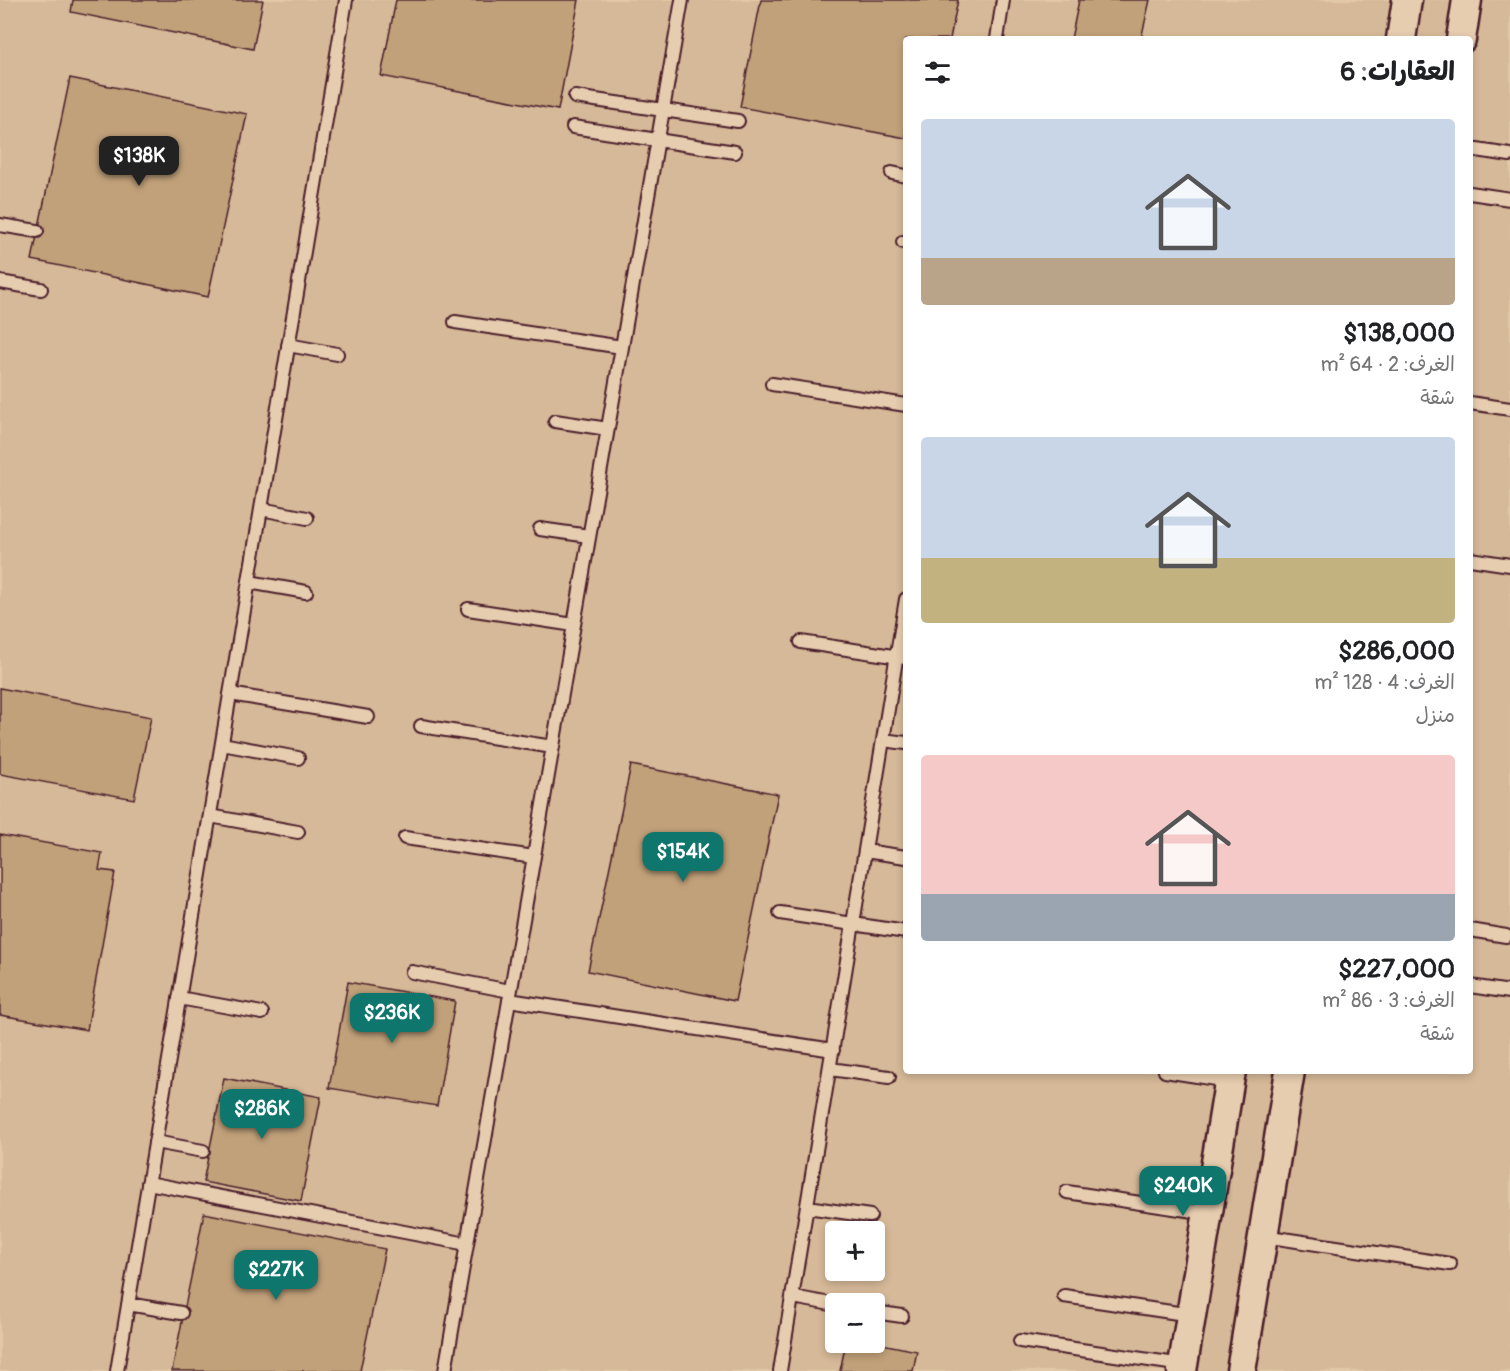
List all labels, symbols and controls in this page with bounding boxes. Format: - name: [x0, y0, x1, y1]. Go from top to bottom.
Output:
- icon: filters: [921, 56, 954, 89]
- text: العقارات: 6: [1340, 56, 1455, 88]
- pin: $138K: [97, 136, 181, 187]
- text: $138K: [113, 143, 165, 168]
- icon: home: [1134, 158, 1242, 266]
- text: $138,000: [1343, 317, 1455, 349]
- text: الغرف: 2 · 64 m²: [1321, 352, 1455, 377]
- text: شقة: [1420, 385, 1455, 410]
- icon: home: [1134, 476, 1242, 584]
- text: $286,000: [1338, 635, 1455, 667]
- text: الغرف: 4 · 128 m²: [1314, 670, 1455, 695]
- text: منزل: [1416, 703, 1455, 728]
- icon: home: [1134, 794, 1242, 902]
- pin: $154K: [641, 832, 725, 883]
- text: $154K: [656, 839, 710, 864]
- text: $227,000: [1338, 953, 1455, 985]
- text: الغرف: 3 · 86 m²: [1322, 988, 1455, 1013]
- pin: $236K: [350, 993, 434, 1044]
- text: $236K: [364, 1000, 420, 1025]
- text: شقة: [1420, 1021, 1455, 1046]
- pin: $286K: [220, 1089, 304, 1140]
- text: $286K: [234, 1096, 290, 1121]
- pin: $240K: [1141, 1166, 1225, 1217]
- text: $240K: [1153, 1173, 1213, 1198]
- map controls: [825, 1221, 885, 1353]
- button: +: [825, 1221, 885, 1281]
- pin: $227K: [234, 1250, 318, 1301]
- text: $227K: [248, 1257, 304, 1282]
- button: −: [825, 1293, 885, 1353]

